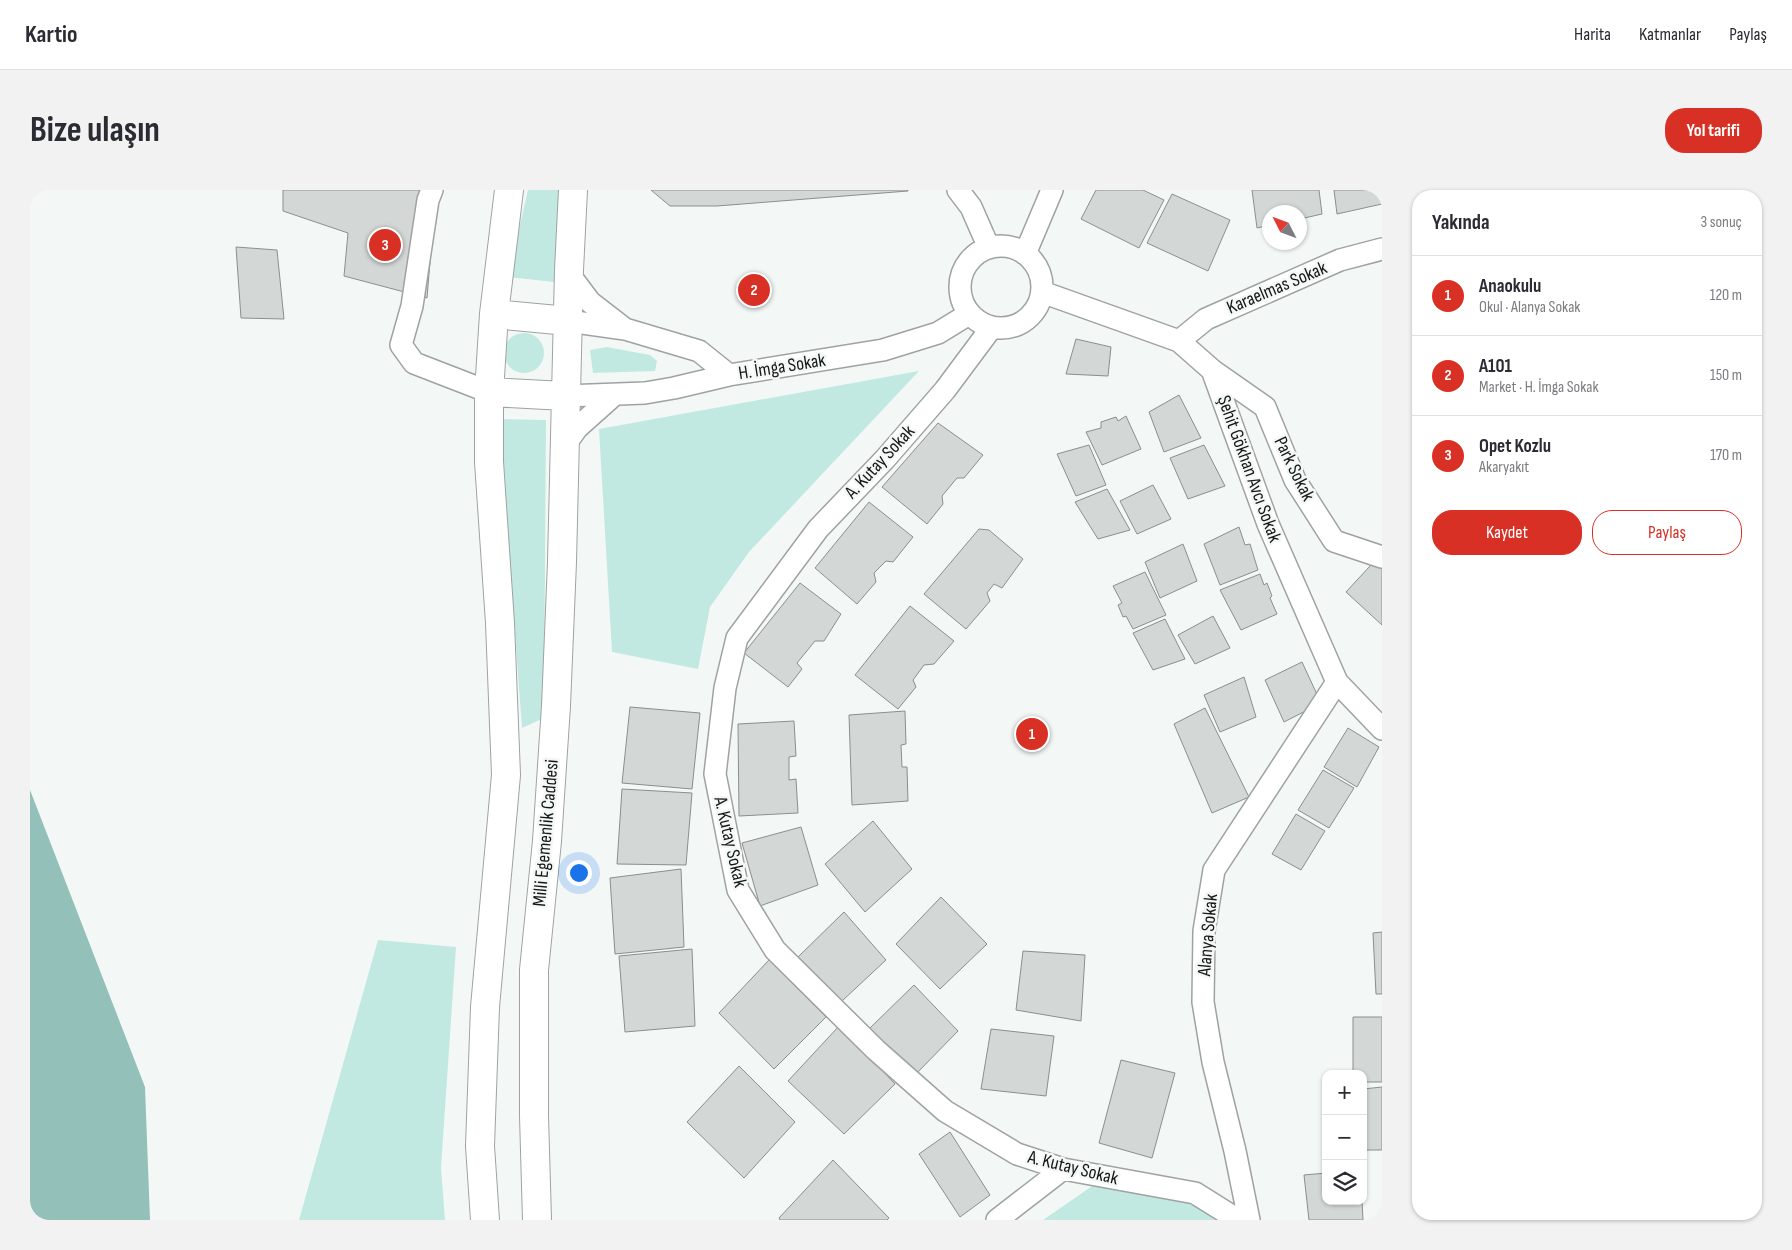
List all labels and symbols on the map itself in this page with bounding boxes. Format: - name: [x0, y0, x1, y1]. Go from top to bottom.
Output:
- north arrow: [1262, 205, 1307, 250]
- pin: 3: [369, 226, 401, 264]
- street label: Karaelmas Sokak: [1223, 256, 1331, 319]
- pin: 2: [738, 271, 770, 309]
- street label: H. İmga Sokak: [737, 349, 828, 385]
- street label: Şehit Gökhan Avcı Sokak: [1212, 392, 1286, 546]
- street label: A. Kutay Sokak: [839, 420, 920, 504]
- street label: Park Sokak: [1269, 433, 1320, 506]
- pin: 1: [1016, 715, 1048, 753]
- street label: Milli Egemenlik Caddesi: [528, 758, 564, 908]
- street label: A. Kutay Sokak: [708, 793, 752, 890]
- your location: [566, 860, 592, 886]
- street label: Alanya Sokak: [1193, 892, 1223, 978]
- street label: A. Kutay Sokak: [1024, 1145, 1121, 1190]

